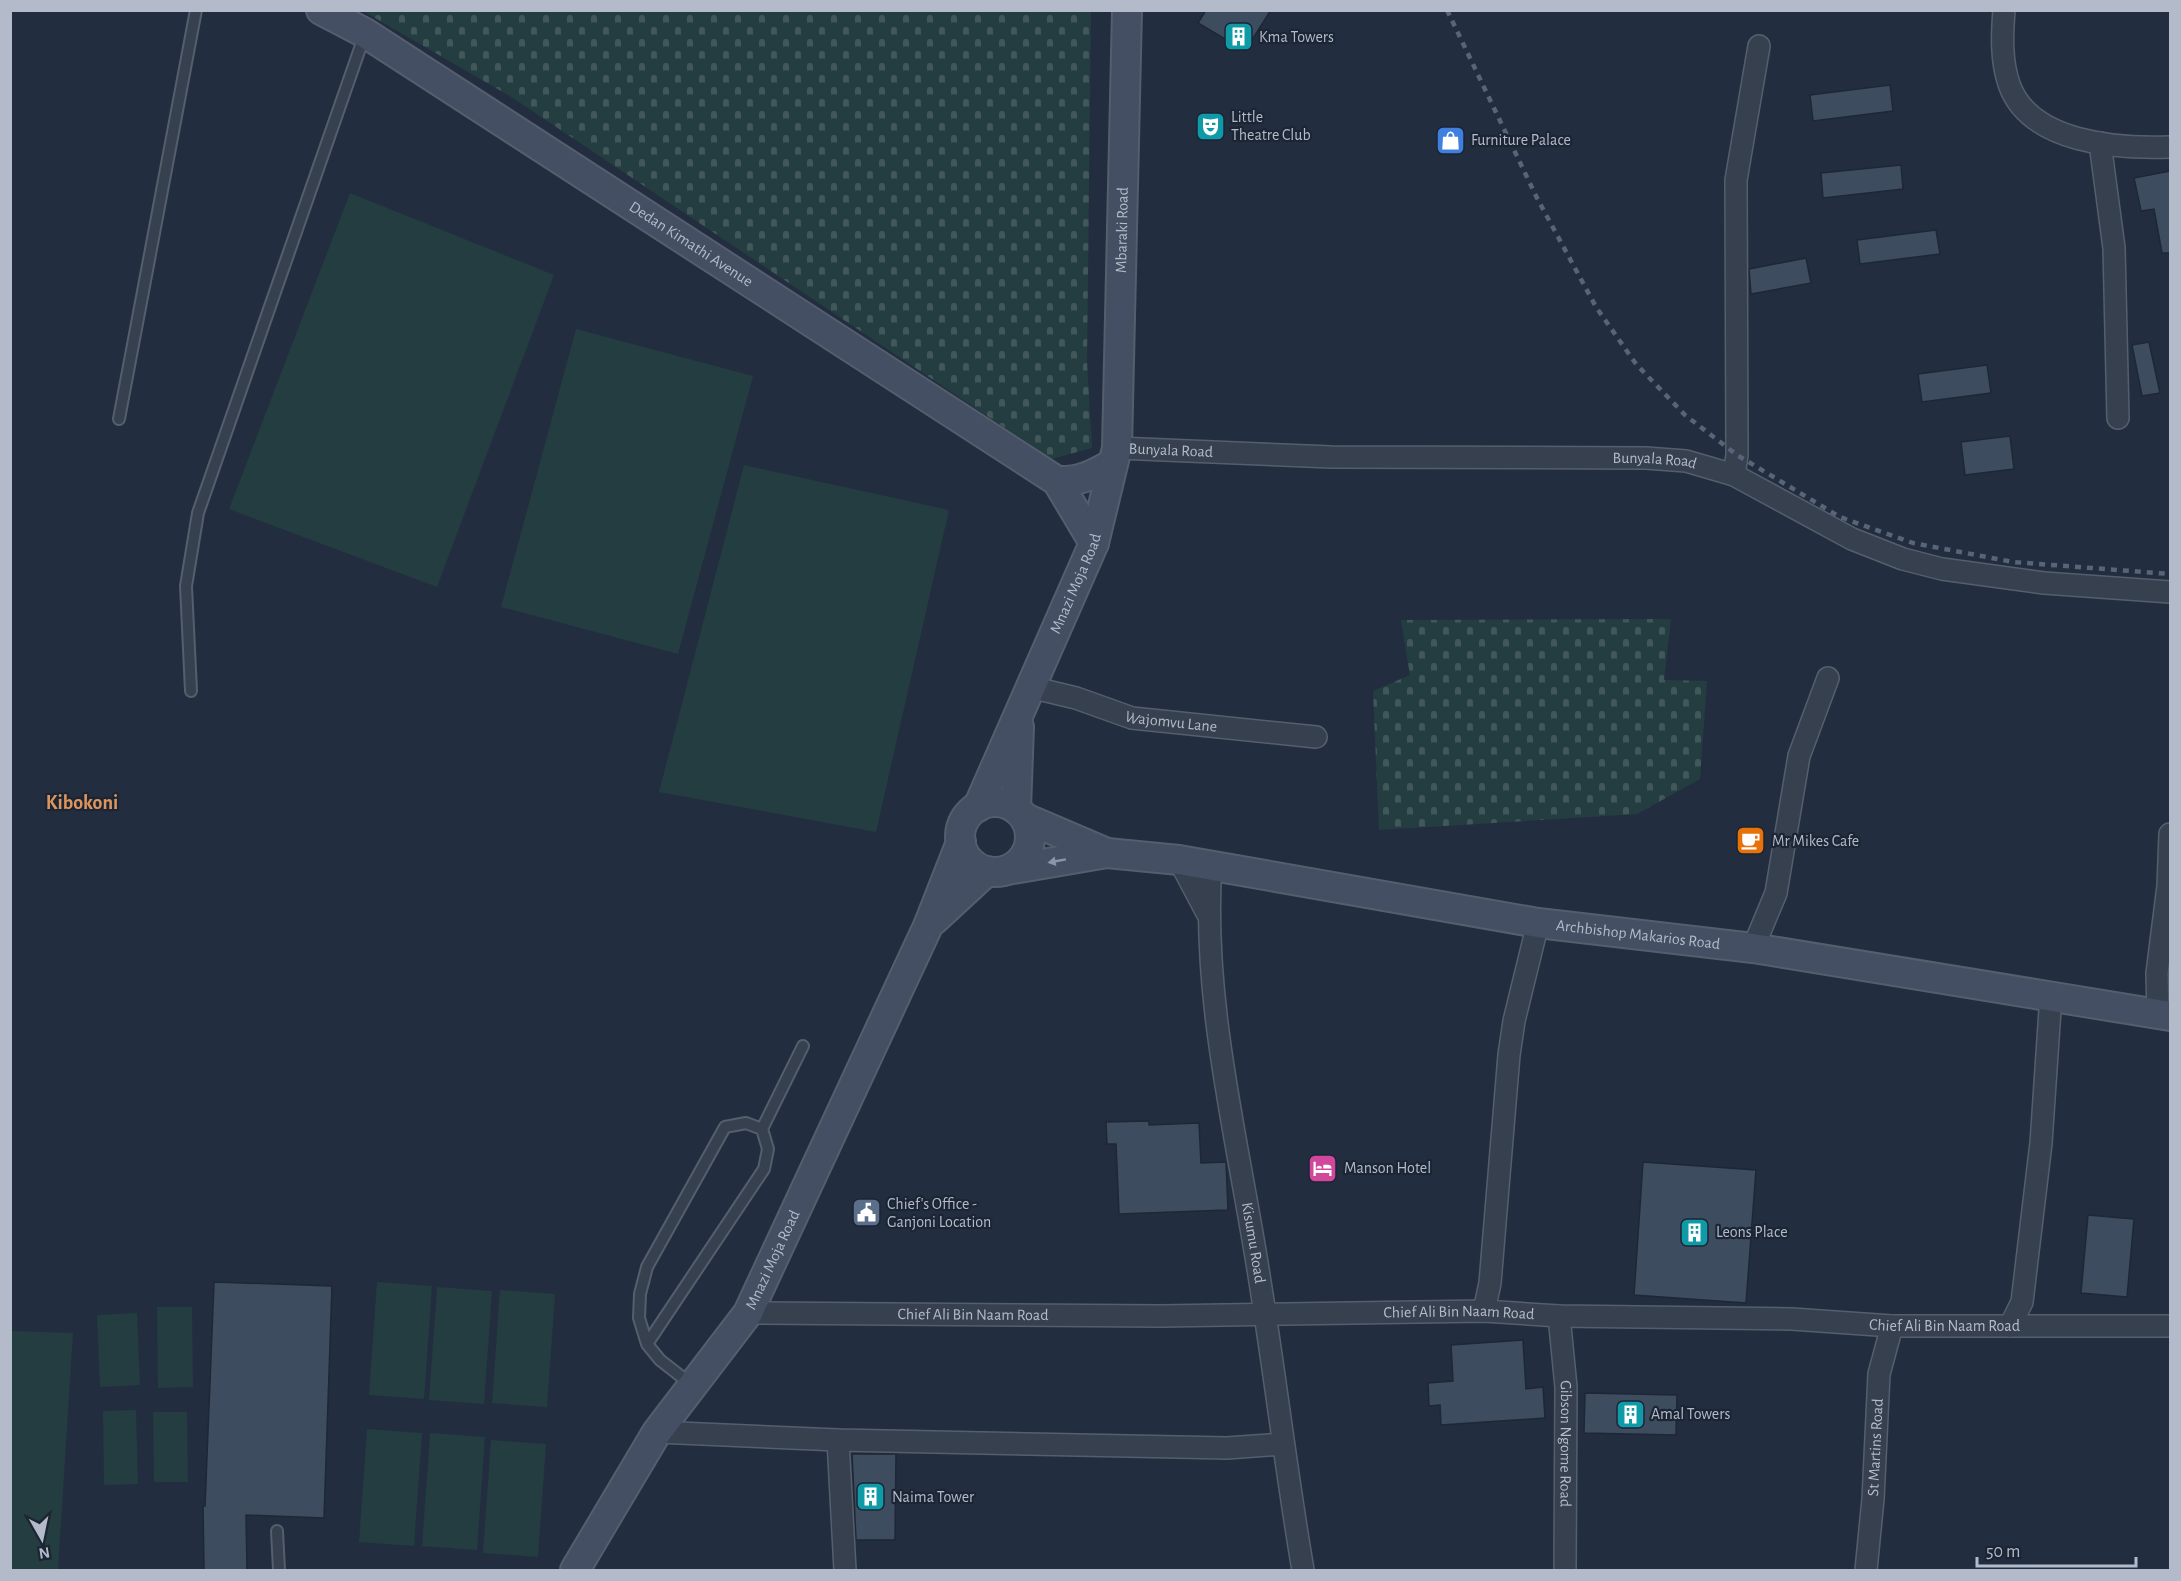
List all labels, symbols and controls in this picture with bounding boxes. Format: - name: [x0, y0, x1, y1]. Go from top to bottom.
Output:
- building icon: Kma Towers: [1222, 21, 1254, 53]
- place label: Kma Towers: [1259, 29, 1334, 45]
- place label: Little Theatre Club: [1231, 109, 1311, 143]
- theatre icon: Little Theatre Club: [1194, 110, 1226, 142]
- shop icon: Furniture Palace: [1434, 124, 1466, 156]
- place label: Furniture Palace: [1471, 132, 1571, 148]
- street label: Mbaraki Road: [1113, 187, 1131, 273]
- street label: Dedan Kimathi Avenue: [626, 198, 756, 290]
- street label: Bunyala Road: [1128, 441, 1213, 460]
- street label: Bunyala Road: [1613, 450, 1699, 472]
- street label: Mnazi Moja Road: [1047, 532, 1104, 636]
- street label: Wajomvu Lane: [1123, 708, 1218, 735]
- district label: Kibokoni: [46, 793, 118, 813]
- cafe icon: Mr Mikes Cafe: [1735, 825, 1767, 857]
- place label: Mr Mikes Cafe: [1772, 833, 1859, 849]
- one-way arrow: [1047, 857, 1066, 866]
- street label: Archbishop Makarios Road: [1555, 917, 1721, 952]
- hotel icon: Manson Hotel: [1307, 1152, 1339, 1184]
- place label: Manson Hotel: [1344, 1160, 1431, 1176]
- place label: Chief's Office - Ganjoni Location: [887, 1196, 991, 1231]
- public building icon: Chief's Office - Ganjoni Location: [850, 1197, 882, 1229]
- street label: Kisumu Road: [1239, 1201, 1268, 1284]
- street label: Mnazi Moja Road: [743, 1208, 803, 1312]
- building icon: Leons Place: [1679, 1216, 1711, 1248]
- place label: Leons Place: [1716, 1224, 1788, 1240]
- street label: Chief Ali Bin Naam Road: [1383, 1303, 1535, 1322]
- street label: Chief Ali Bin Naam Road: [897, 1306, 1049, 1323]
- street label: Chief Ali Bin Naam Road: [1868, 1316, 2020, 1334]
- street label: Gibson Ngome Road: [1557, 1379, 1574, 1507]
- building icon: Amal Towers: [1614, 1398, 1646, 1430]
- street label: St Martins Road: [1865, 1398, 1886, 1497]
- place label: Amal Towers: [1651, 1406, 1730, 1422]
- building icon: Naima Tower: [855, 1481, 887, 1513]
- place label: Naima Tower: [892, 1489, 975, 1505]
- north arrow: [12, 1509, 72, 1569]
- scale bar: [1977, 1530, 2136, 1568]
- text: 50 m: [1986, 1543, 2020, 1561]
- text: N: [37, 1544, 51, 1562]

